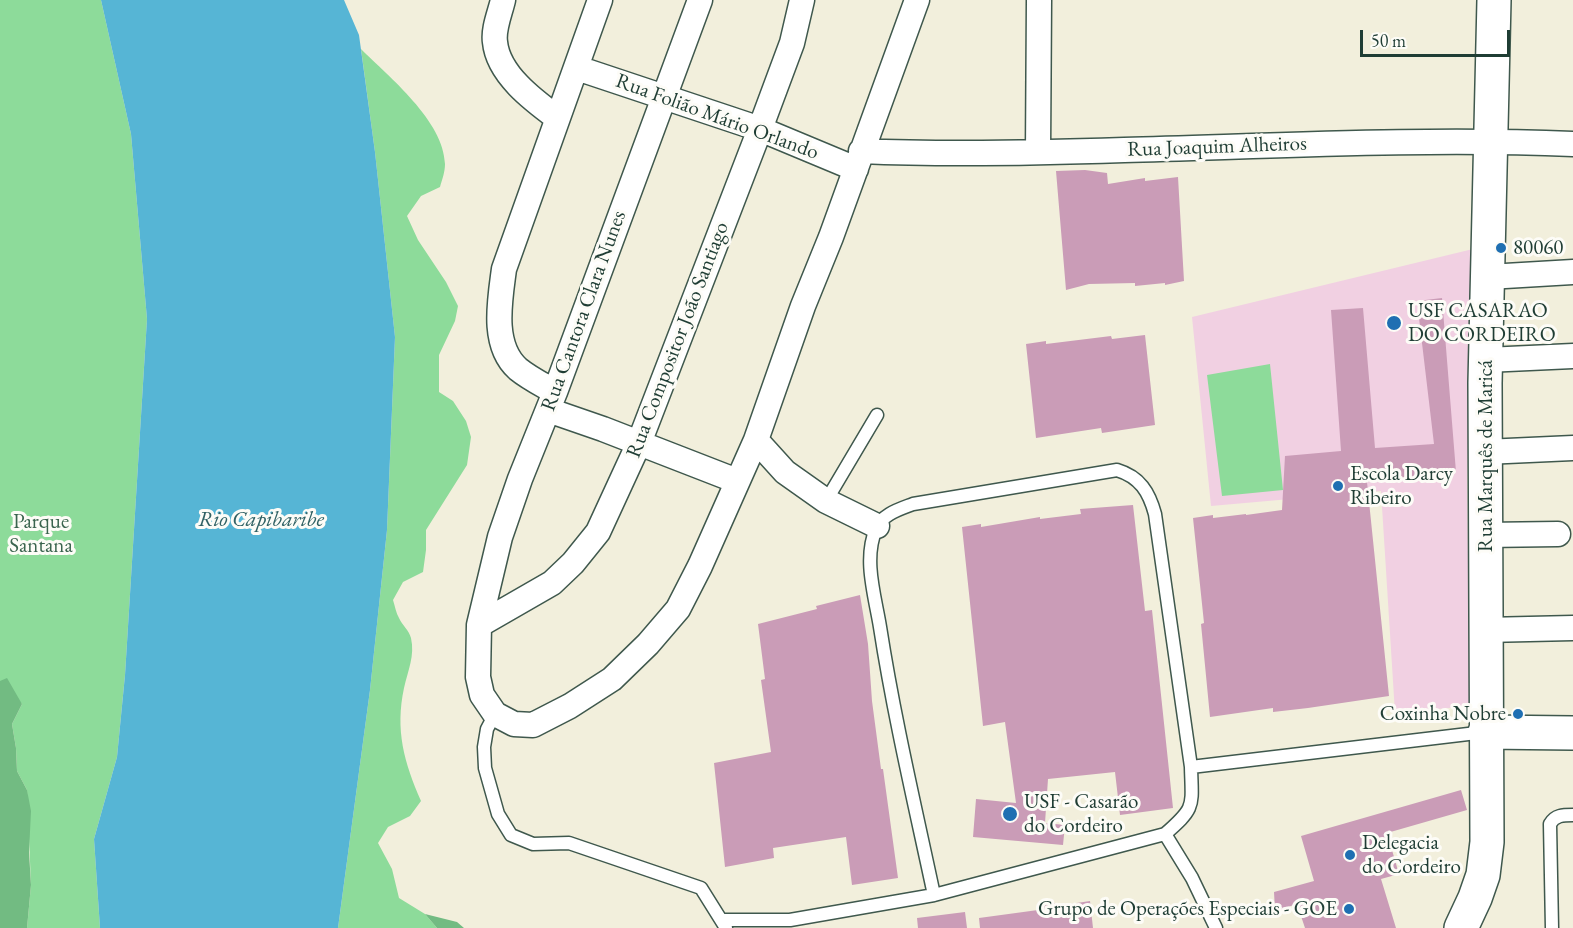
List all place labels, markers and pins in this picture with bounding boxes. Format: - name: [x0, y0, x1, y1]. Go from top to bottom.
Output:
- place label: 80060: [1513, 235, 1563, 261]
- marker: 80060: [1494, 241, 1508, 255]
- place label: USF CASARAO DO CORDEIRO: [1408, 298, 1556, 348]
- marker: USF CASARAO DO CORDEIRO: [1385, 314, 1403, 332]
- place label: Escola Darcy Ribeiro: [1350, 461, 1453, 511]
- marker: Escola Darcy Ribeiro: [1331, 479, 1345, 493]
- place label: Coxinha Nobre: [1380, 701, 1506, 727]
- marker: Coxinha Nobre: [1511, 707, 1525, 721]
- place label: USF - Casarão do Cordeiro: [1024, 789, 1138, 839]
- marker: USF - Casarão do Cordeiro: [1001, 805, 1019, 823]
- place label: Delegacia do Cordeiro: [1362, 830, 1461, 880]
- marker: Delegacia do Cordeiro: [1343, 848, 1357, 862]
- place label: Grupo de Operações Especiais - GOE: [1038, 896, 1337, 922]
- marker: Grupo de Operações Especiais - GOE: [1342, 902, 1356, 916]

